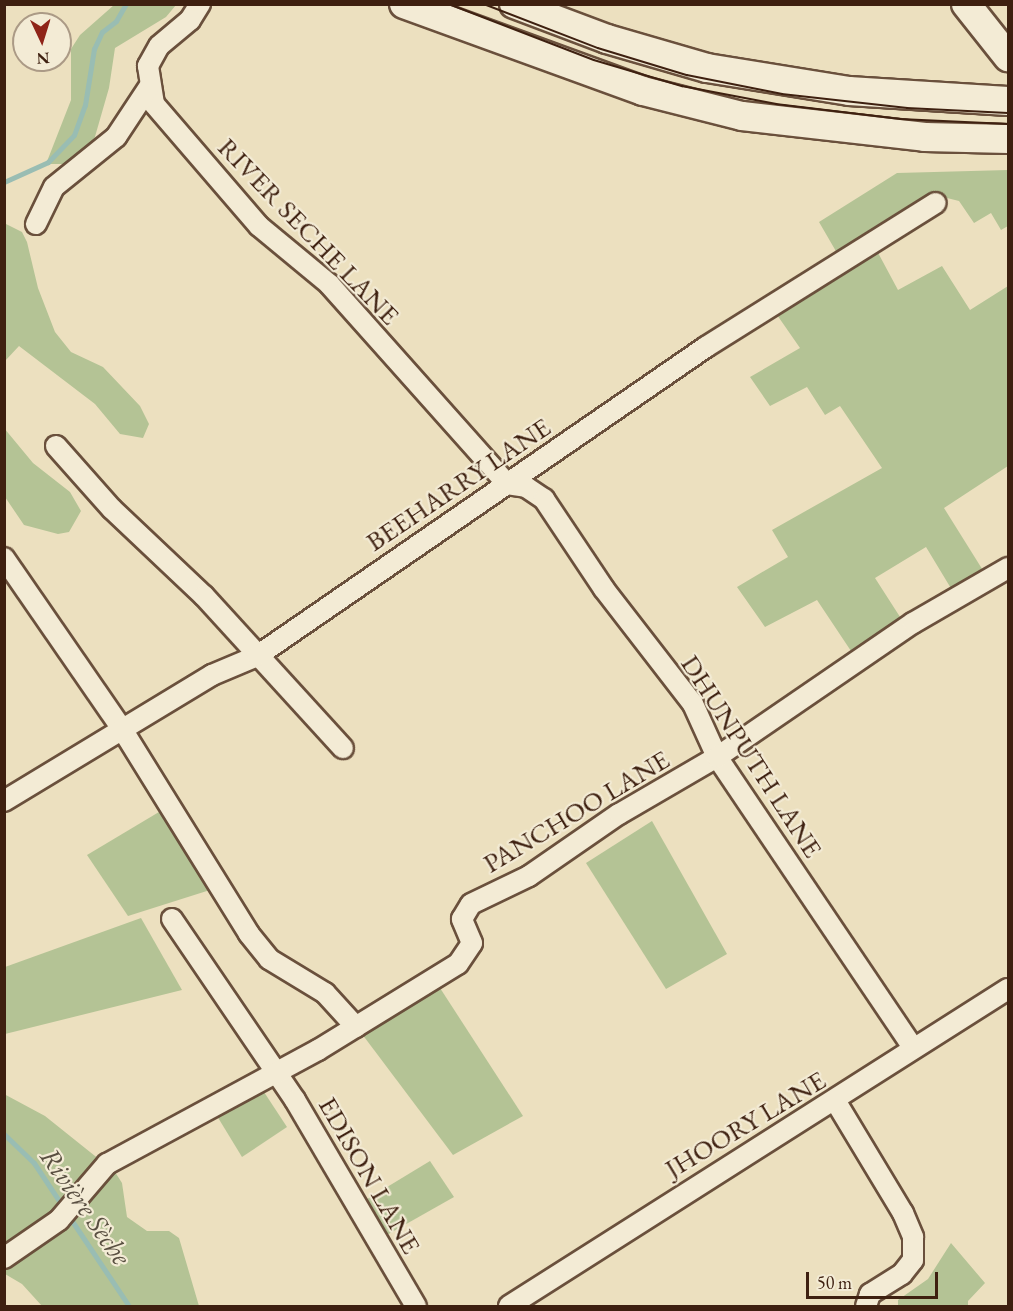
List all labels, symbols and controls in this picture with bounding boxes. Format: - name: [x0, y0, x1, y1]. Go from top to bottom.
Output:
- north arrow: [12, 12, 72, 72]
- text: N: [36, 48, 50, 69]
- street label: RIVER SECHE LANE: [212, 131, 406, 331]
- street label: BEEHARRY LANE: [360, 410, 556, 558]
- street label: DHUNPUTH LANE: [674, 649, 830, 863]
- street label: PANCHOO LANE: [477, 743, 675, 879]
- street label: JHOORY LANE: [659, 1063, 831, 1185]
- street label: EDISON LANE: [312, 1091, 428, 1259]
- water label: Rivière Sèche: [33, 1141, 139, 1271]
- scale bar: [809, 1260, 941, 1298]
- text: 50 m: [817, 1271, 852, 1294]

